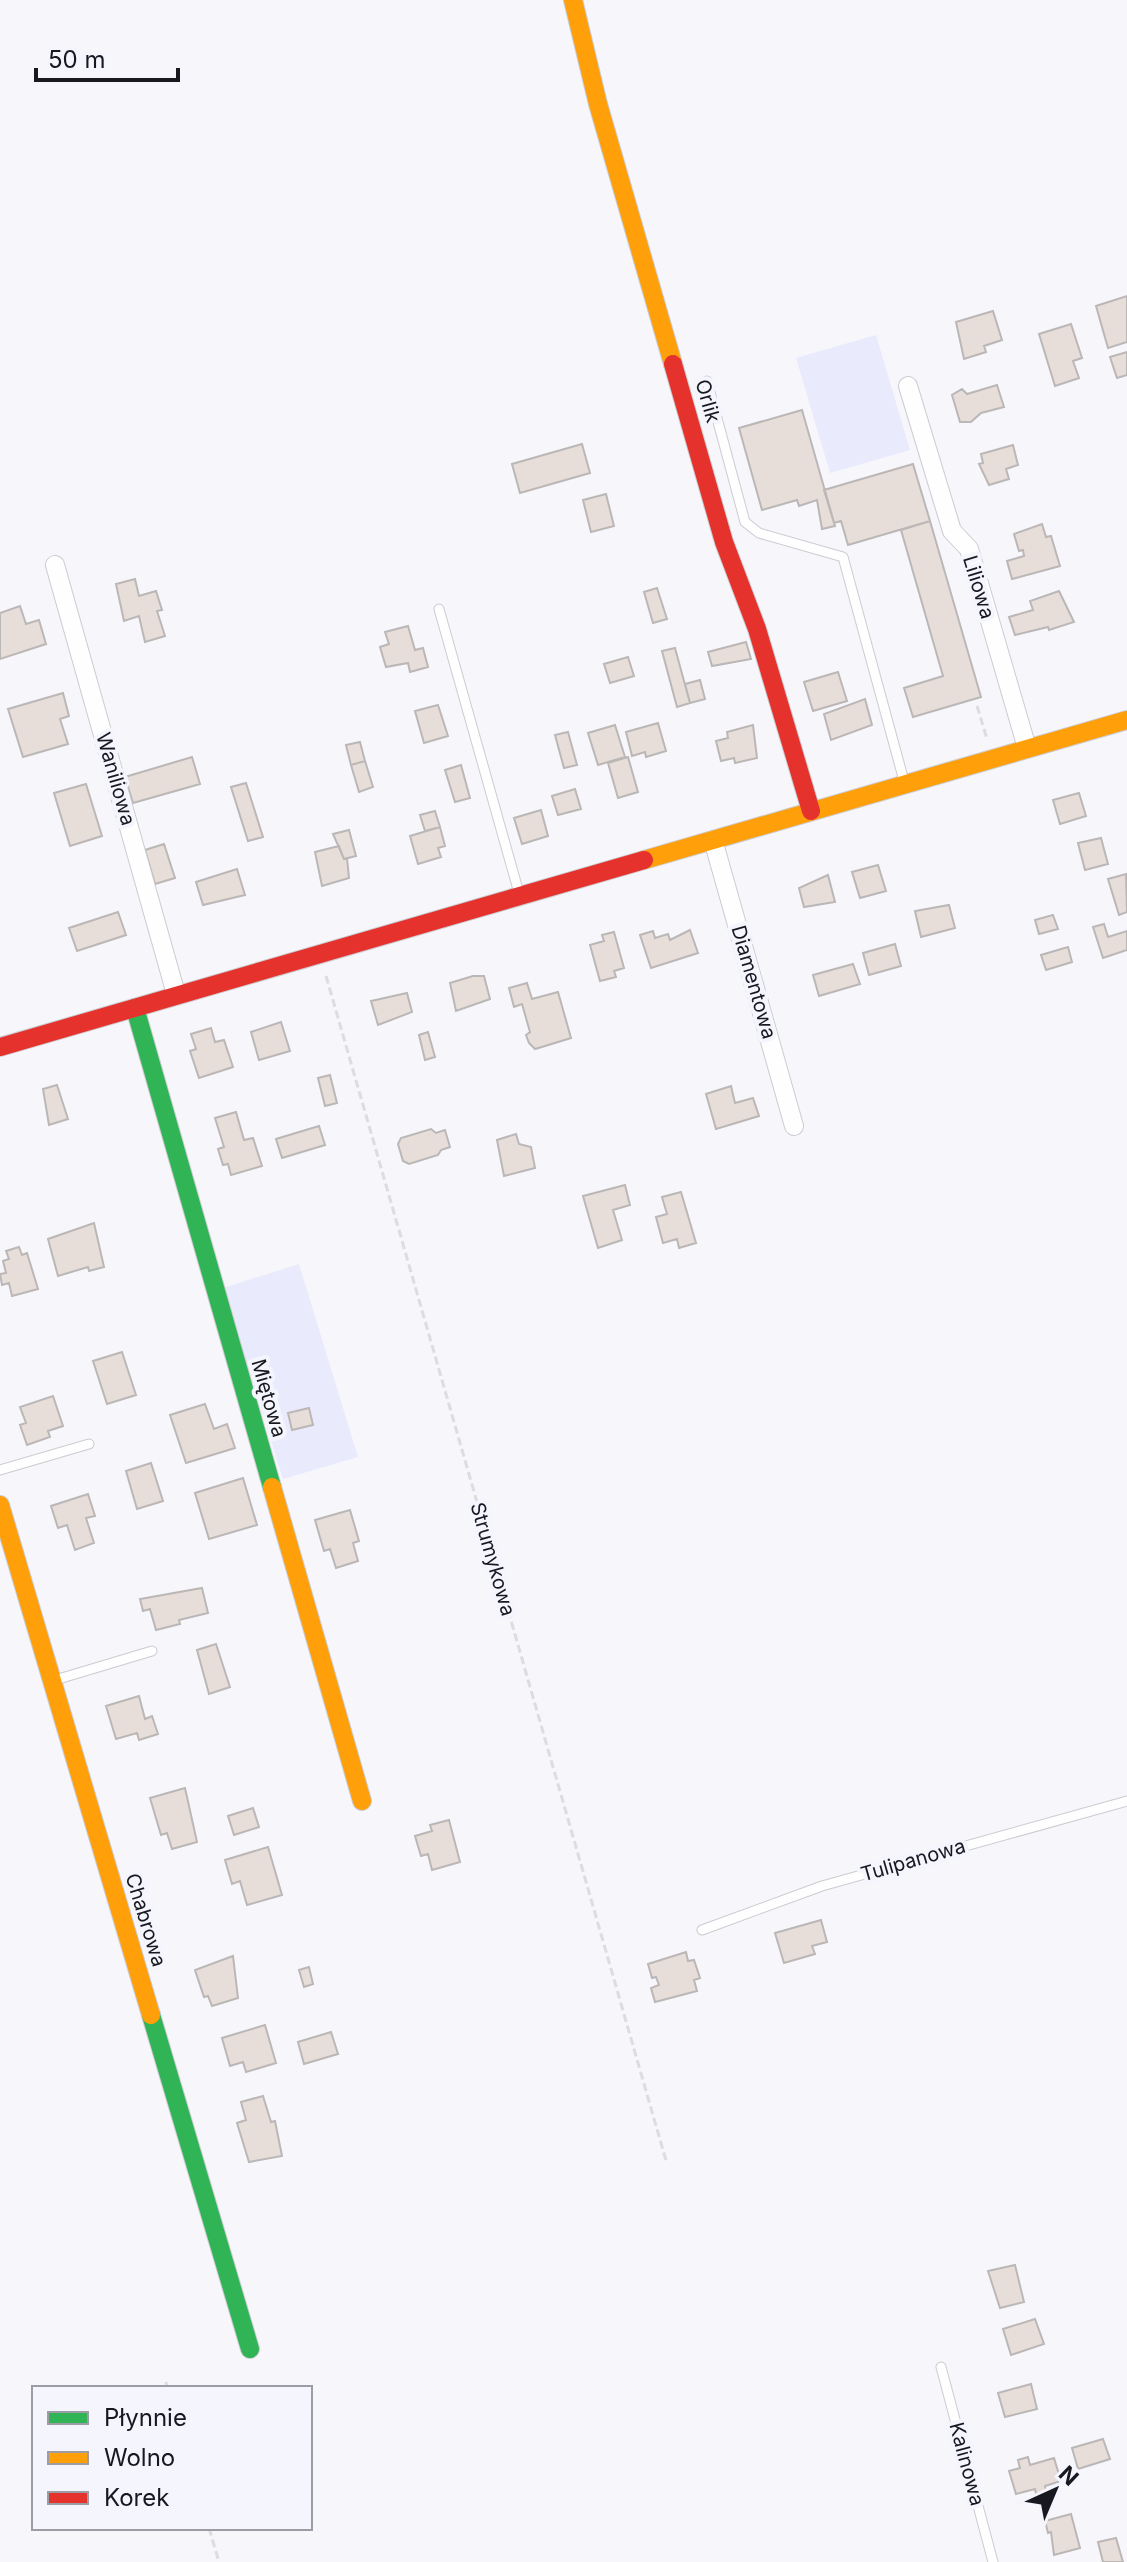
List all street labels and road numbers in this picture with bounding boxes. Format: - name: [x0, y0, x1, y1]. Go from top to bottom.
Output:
- street label: Orlik: [690, 377, 726, 425]
- street label: Liliowa: [958, 552, 1000, 622]
- street label: Waniliowa: [91, 730, 141, 828]
- street label: Diamentowa: [726, 922, 782, 1042]
- street label: Miętowa: [246, 1356, 292, 1440]
- street label: Strumykowa: [465, 1499, 521, 1619]
- street label: Tulipanowa: [858, 1834, 968, 1886]
- street label: Chabrowa: [120, 1870, 172, 1970]
- street label: Kalinowa: [944, 2420, 990, 2508]

